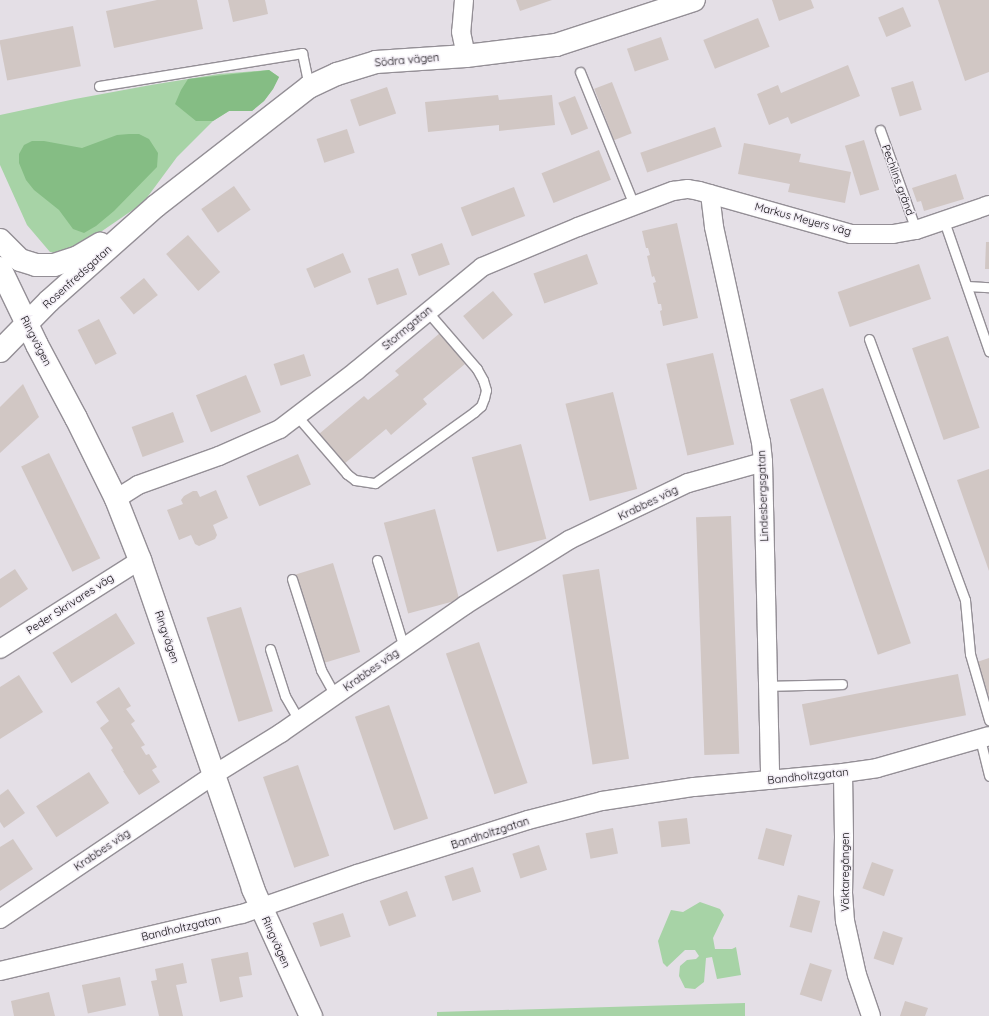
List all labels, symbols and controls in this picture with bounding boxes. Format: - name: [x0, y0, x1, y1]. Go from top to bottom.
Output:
- street label: Södra vägen: [374, 51, 440, 69]
- street label: Pechlins gränd: [879, 143, 917, 217]
- street label: Markus Meyers väg: [753, 200, 853, 238]
- street label: Rosenfredsgatan: [40, 243, 114, 311]
- street label: Stormgatan: [379, 303, 435, 353]
- street label: Ringvägen: [18, 314, 54, 368]
- street label: Lindesbergsgatan: [755, 450, 771, 542]
- street label: Krabbes väg: [616, 483, 680, 523]
- street label: Peder Skrivares väg: [24, 571, 116, 637]
- street label: Ringvägen: [152, 609, 182, 665]
- street label: Krabbes väg: [341, 646, 401, 694]
- street label: Bandholtzgatan: [767, 765, 849, 787]
- street label: Bandholtzgatan: [449, 814, 531, 852]
- street label: Krabbes väg: [71, 826, 133, 874]
- street label: Väktaregången: [838, 832, 852, 912]
- street label: Bandholtzgatan: [140, 912, 222, 944]
- street label: Ringvägen: [259, 914, 293, 970]

